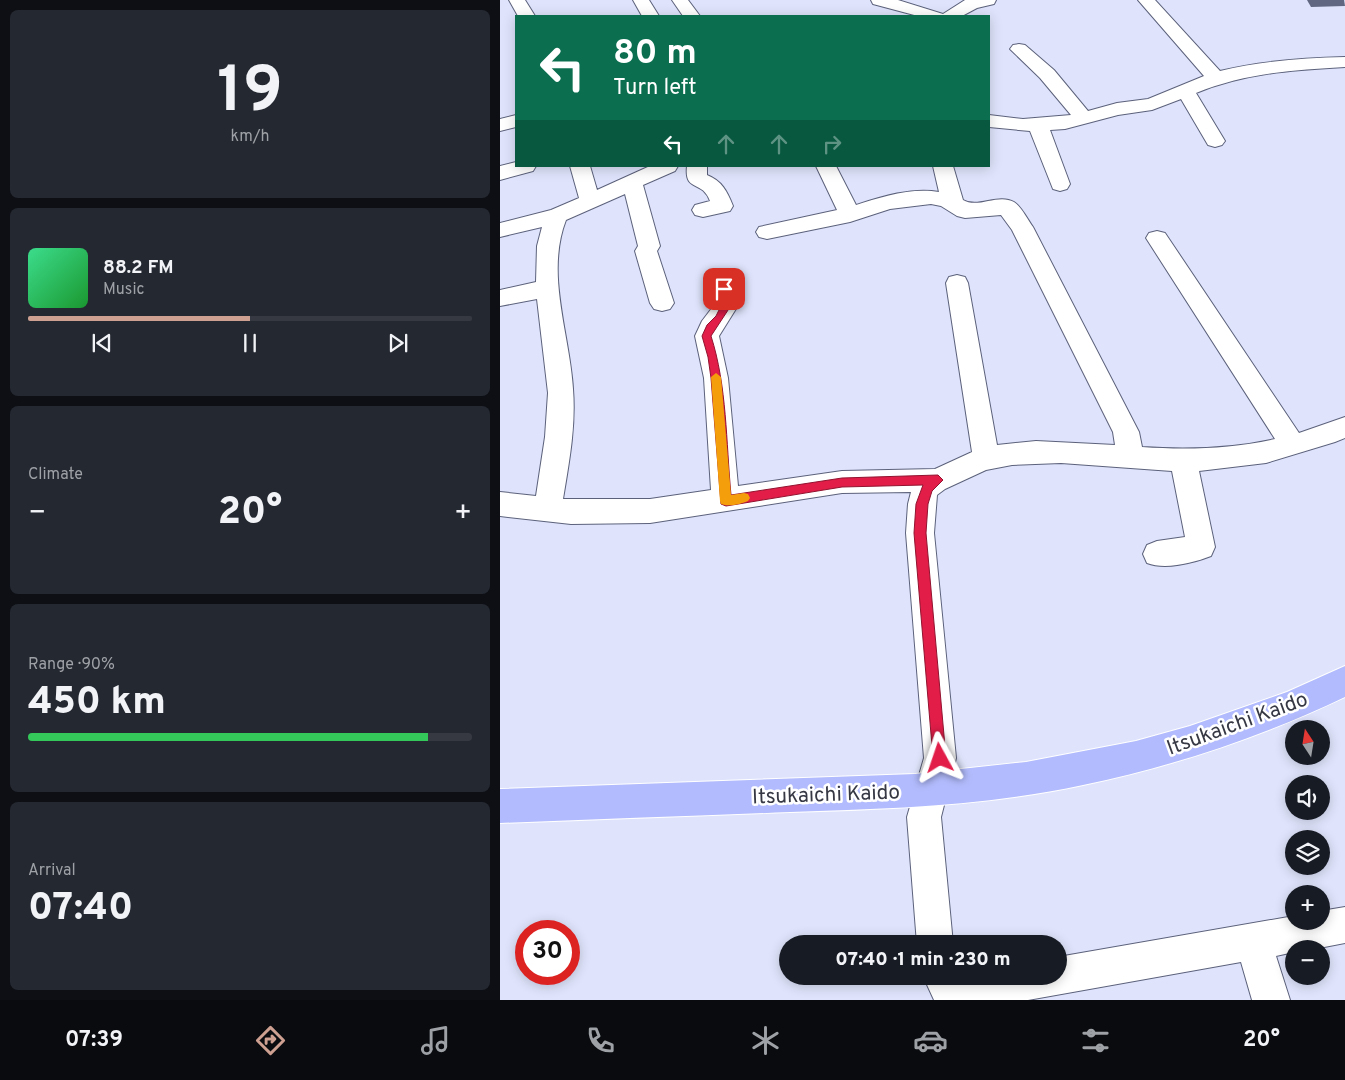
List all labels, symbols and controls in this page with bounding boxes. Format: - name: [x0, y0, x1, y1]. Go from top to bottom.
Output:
- text: 80 m: [613, 32, 697, 76]
- icon: left: [530, 35, 595, 100]
- text: 19: [217, 53, 283, 135]
- text: Turn left: [613, 75, 696, 102]
- text: km/h: [231, 127, 269, 147]
- icon: left: [659, 130, 687, 158]
- icon: ahead: [712, 130, 740, 158]
- icon: ahead: [765, 130, 793, 158]
- icon: right: [818, 130, 846, 158]
- text: 88.2 FM: [103, 256, 174, 280]
- pin: [703, 268, 745, 310]
- icon: arrive: [710, 275, 738, 303]
- text: Music: [103, 280, 144, 300]
- icon: previous: [88, 329, 116, 357]
- icon: pause: [236, 329, 264, 357]
- icon: next: [384, 329, 412, 357]
- text: Climate: [28, 465, 83, 485]
- text: 20°: [218, 489, 282, 538]
- text: −: [28, 496, 46, 532]
- text: +: [454, 496, 472, 532]
- text: Range · 90%: [28, 655, 115, 675]
- text: 450 km: [28, 679, 166, 728]
- street label: Itsukaichi Kaido: [1163, 686, 1312, 762]
- north arrow: [1285, 720, 1330, 765]
- map controls: [1285, 720, 1330, 985]
- position arrow: [913, 731, 965, 783]
- button: sound: [1285, 775, 1330, 820]
- street label: Itsukaichi Kaido: [752, 779, 901, 812]
- button: layers: [1285, 830, 1330, 875]
- text: Arrival: [28, 861, 76, 881]
- text: 07:40: [28, 885, 133, 934]
- button: +: [1285, 885, 1330, 930]
- speed limit sign: 30: [515, 920, 580, 985]
- button: −: [1285, 940, 1330, 985]
- text: 07:40 · 1 min · 230 m: [835, 948, 1011, 972]
- icon: directions: [253, 1023, 288, 1058]
- icon: music: [418, 1023, 453, 1058]
- icon: phone: [583, 1023, 618, 1058]
- icon: climate: [748, 1023, 783, 1058]
- icon: car: [913, 1023, 948, 1058]
- icon: filters: [1078, 1023, 1113, 1058]
- text: 07:39: [65, 1027, 123, 1054]
- text: 20°: [1243, 1027, 1280, 1054]

